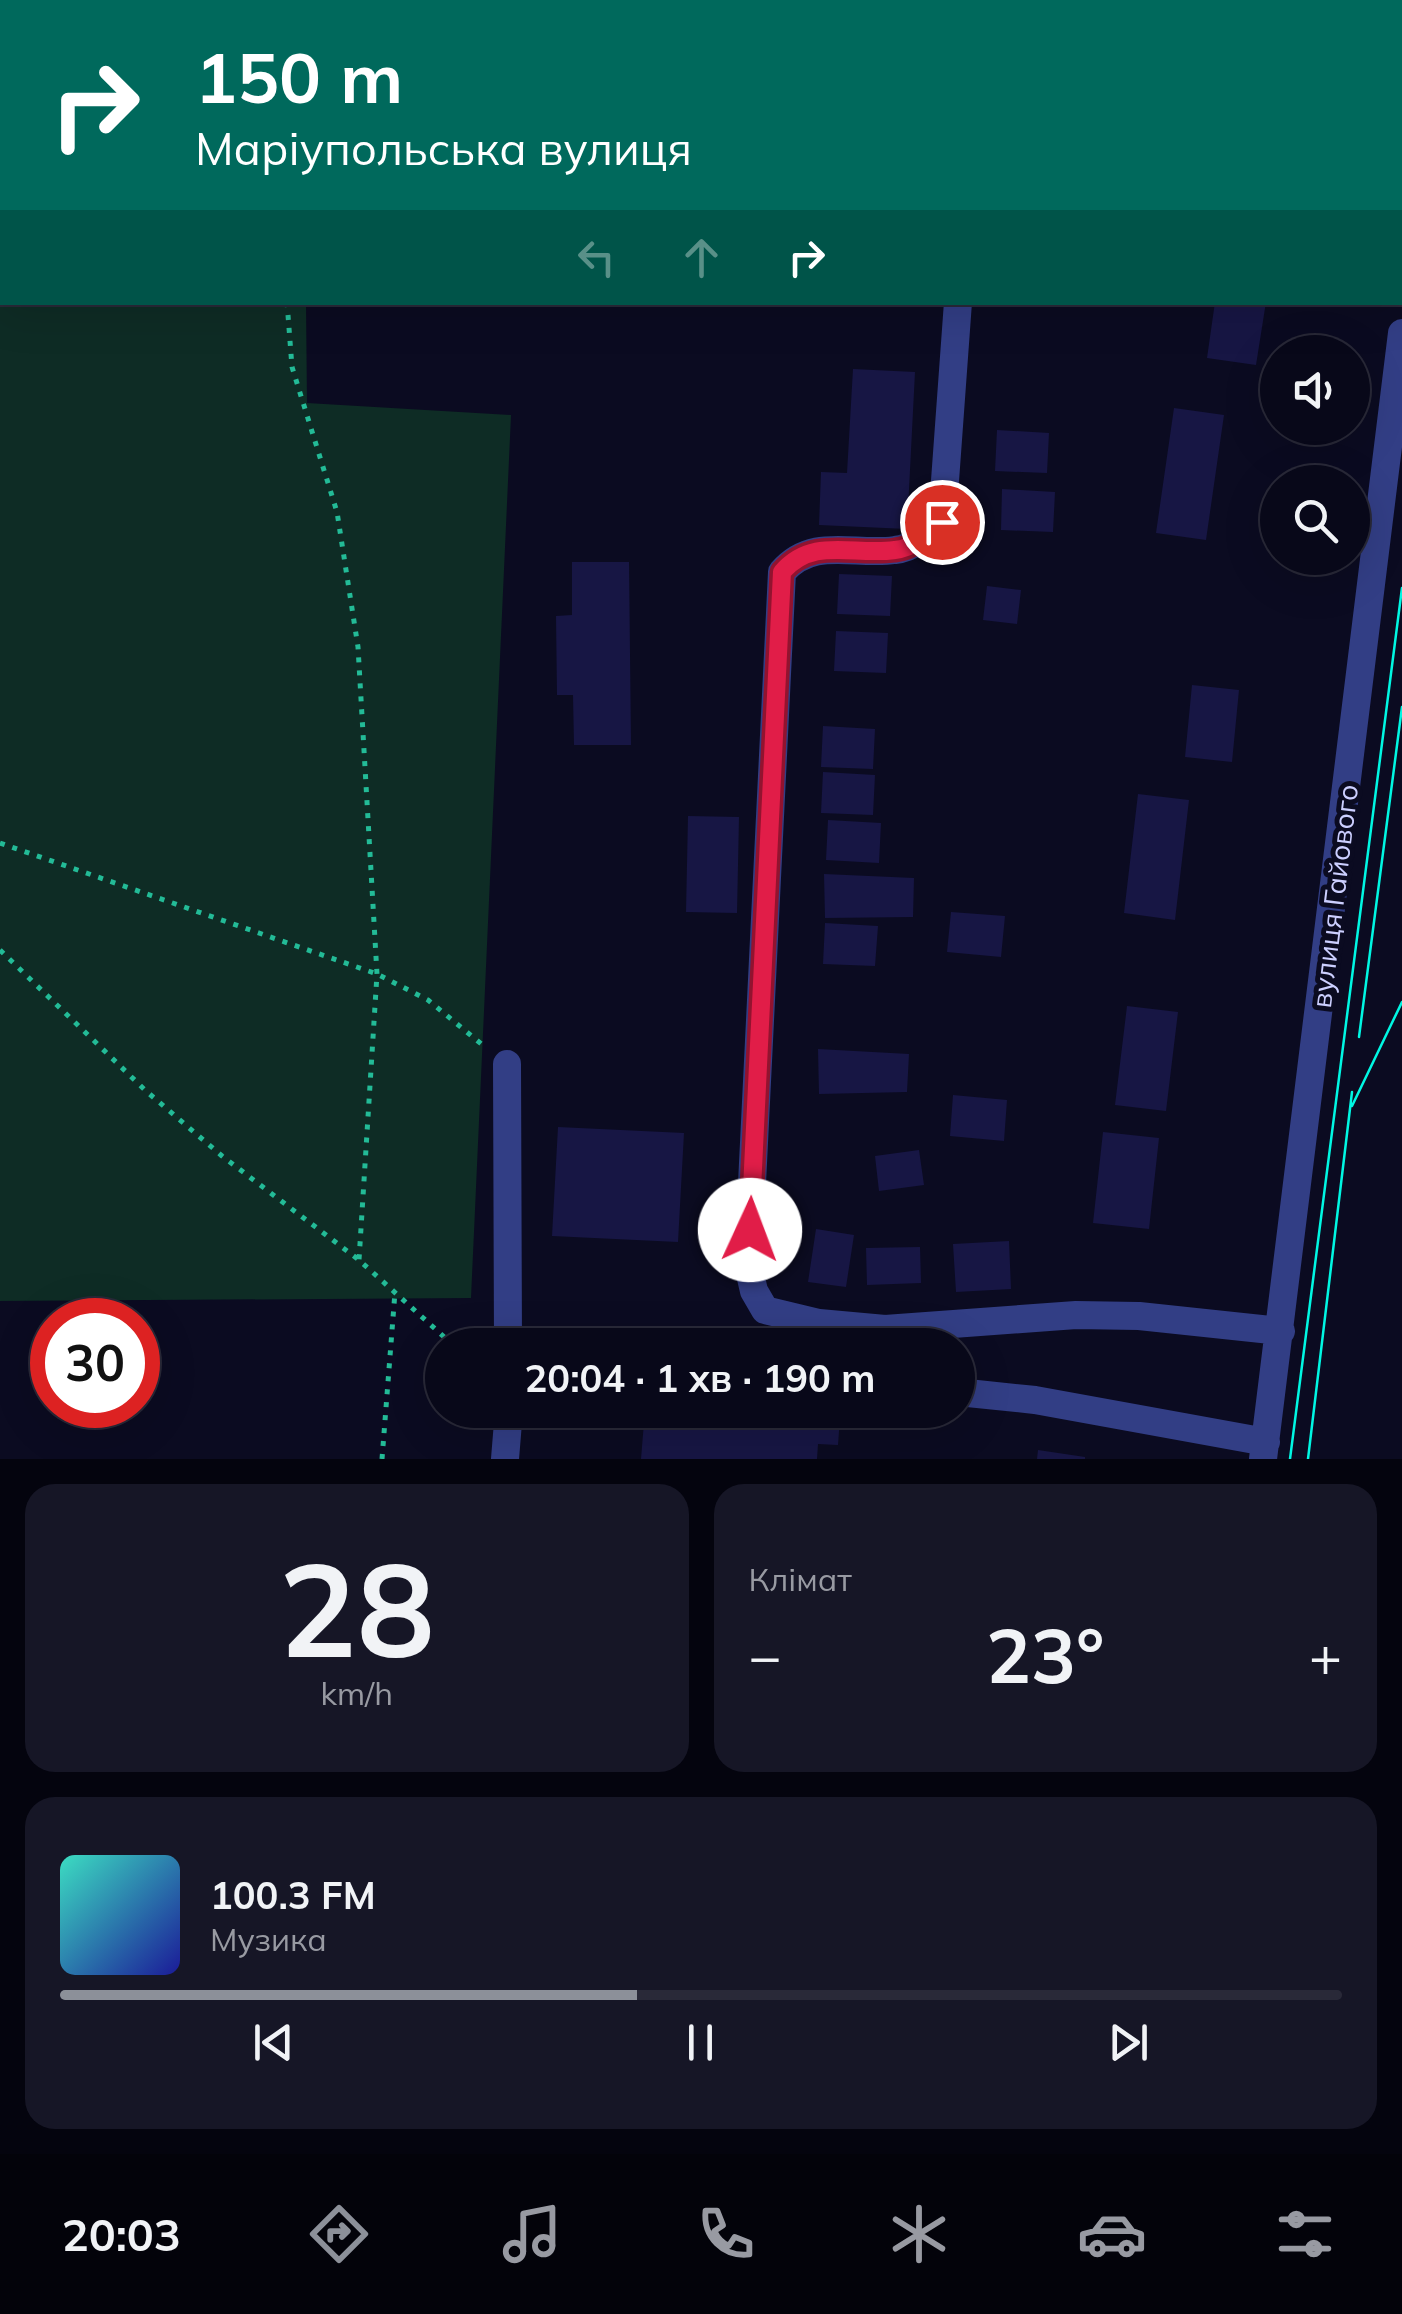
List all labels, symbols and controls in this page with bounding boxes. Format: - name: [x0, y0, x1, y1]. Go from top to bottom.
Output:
- text: 150 m: [195, 33, 403, 121]
- icon: right: [30, 40, 160, 170]
- text: Маріупольська вулиця: [195, 120, 692, 176]
- icon: left: [569, 230, 624, 285]
- icon: ahead: [674, 230, 729, 285]
- icon: right: [779, 230, 834, 285]
- map controls: [1260, 335, 1370, 575]
- button: sound: [1260, 335, 1370, 445]
- button: search: [1260, 465, 1370, 575]
- pin: [900, 480, 985, 565]
- icon: arrive: [915, 495, 970, 550]
- street label: вулиця Гайового: [1303, 782, 1365, 1010]
- position arrow: [698, 1178, 802, 1282]
- speed limit sign: 30: [30, 1298, 160, 1428]
- text: 20:04 · 1 хв · 190 m: [525, 1354, 875, 1402]
- text: 28: [279, 1526, 435, 1690]
- text: Клімат: [749, 1559, 852, 1599]
- text: 23°: [986, 1608, 1104, 1702]
- text: −: [749, 1621, 782, 1690]
- text: +: [1309, 1621, 1342, 1690]
- text: km/h: [321, 1673, 393, 1713]
- text: 100.3 FM: [210, 1871, 376, 1919]
- text: Музика: [210, 1919, 327, 1959]
- icon: previous: [246, 2015, 301, 2070]
- icon: pause: [673, 2015, 728, 2070]
- icon: next: [1101, 2015, 1156, 2070]
- icon: directions: [304, 2199, 374, 2269]
- icon: music: [497, 2199, 567, 2269]
- icon: phone: [691, 2199, 761, 2269]
- icon: climate: [884, 2199, 954, 2269]
- icon: car: [1077, 2199, 1147, 2269]
- icon: filters: [1270, 2199, 1340, 2269]
- text: 20:03: [62, 2206, 181, 2262]

